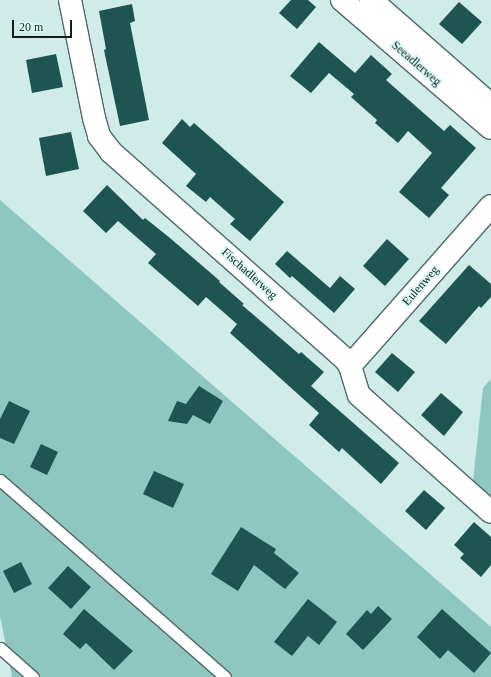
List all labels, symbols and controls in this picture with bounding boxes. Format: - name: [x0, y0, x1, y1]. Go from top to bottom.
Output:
- scale bar: [14, 12, 74, 38]
- text: 20 m: [19, 20, 43, 34]
- street label: Seeadlerweg: [388, 38, 444, 90]
- street label: Fischadlerweg: [218, 245, 280, 303]
- street label: Eulenweg: [400, 263, 442, 309]

